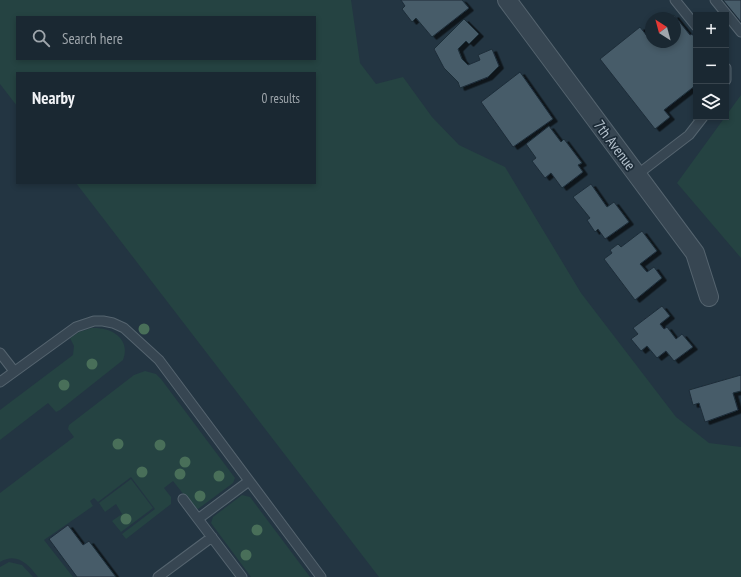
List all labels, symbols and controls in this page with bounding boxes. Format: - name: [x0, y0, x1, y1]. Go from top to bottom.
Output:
- north arrow: [645, 12, 681, 48]
- map controls: [693, 12, 729, 120]
- button: +: [693, 12, 729, 48]
- search box: [16, 16, 316, 60]
- icon: search: [30, 27, 52, 49]
- text: Search here: [62, 29, 123, 48]
- button: −: [693, 48, 729, 84]
- button: layers: [693, 84, 729, 120]
- text: Nearby: [32, 87, 75, 109]
- text: 0 results: [261, 90, 300, 107]
- street label: 7th Avenue: [590, 116, 640, 174]

